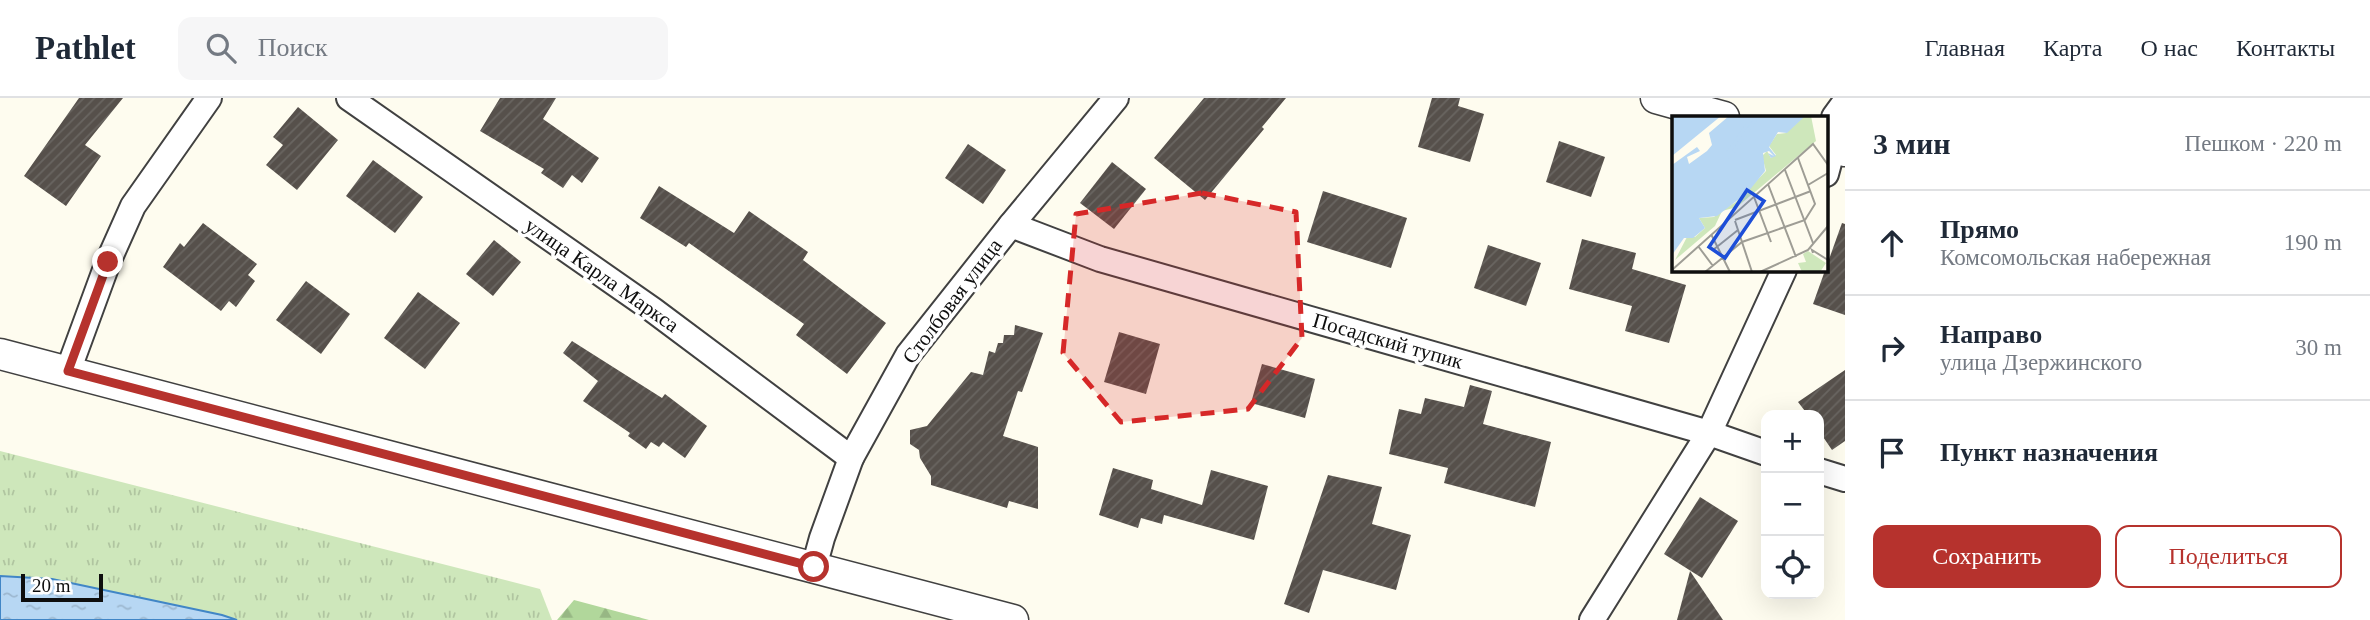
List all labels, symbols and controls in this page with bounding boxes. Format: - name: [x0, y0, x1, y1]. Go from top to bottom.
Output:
- search box: [178, 17, 668, 80]
- icon: search: [202, 29, 240, 67]
- text: Pathlet: [35, 30, 136, 66]
- text: Поиск: [258, 33, 328, 62]
- text: Главная: [1924, 35, 2005, 61]
- text: Карта: [2043, 35, 2102, 61]
- text: О нас: [2140, 35, 2198, 61]
- text: Контакты: [2236, 35, 2335, 61]
- inset map: [1672, 116, 1828, 271]
- text: 3 мин: [1873, 127, 1951, 160]
- text: Пешком · 220 m: [2185, 131, 2342, 156]
- street label: улица Карла Маркса: [520, 213, 684, 338]
- text: Прямо: [1940, 215, 2019, 244]
- icon: ahead: [1873, 224, 1911, 262]
- text: 190 m: [2284, 230, 2342, 255]
- street label: Столбовая улица: [897, 233, 1007, 368]
- text: Комсомольская набережная: [1940, 245, 2211, 270]
- route end: [92, 246, 123, 277]
- street label: Посадский тупик: [1310, 308, 1467, 374]
- text: Направо: [1940, 320, 2042, 349]
- icon: right: [1873, 329, 1911, 367]
- text: 30 m: [2295, 335, 2342, 360]
- text: улица Дзержинского: [1940, 350, 2142, 375]
- map controls: [1761, 410, 1824, 599]
- button: +: [1761, 410, 1824, 473]
- icon: arrive: [1873, 434, 1911, 472]
- text: Пункт назначения: [1940, 438, 2158, 467]
- button: −: [1761, 473, 1824, 536]
- button: Сохранить: [1873, 525, 2101, 588]
- button: Поделиться: [2115, 525, 2342, 588]
- button: locate: [1761, 536, 1824, 599]
- route start: [798, 551, 829, 582]
- scale bar: [21, 571, 103, 603]
- text: 20 m: [32, 575, 71, 596]

